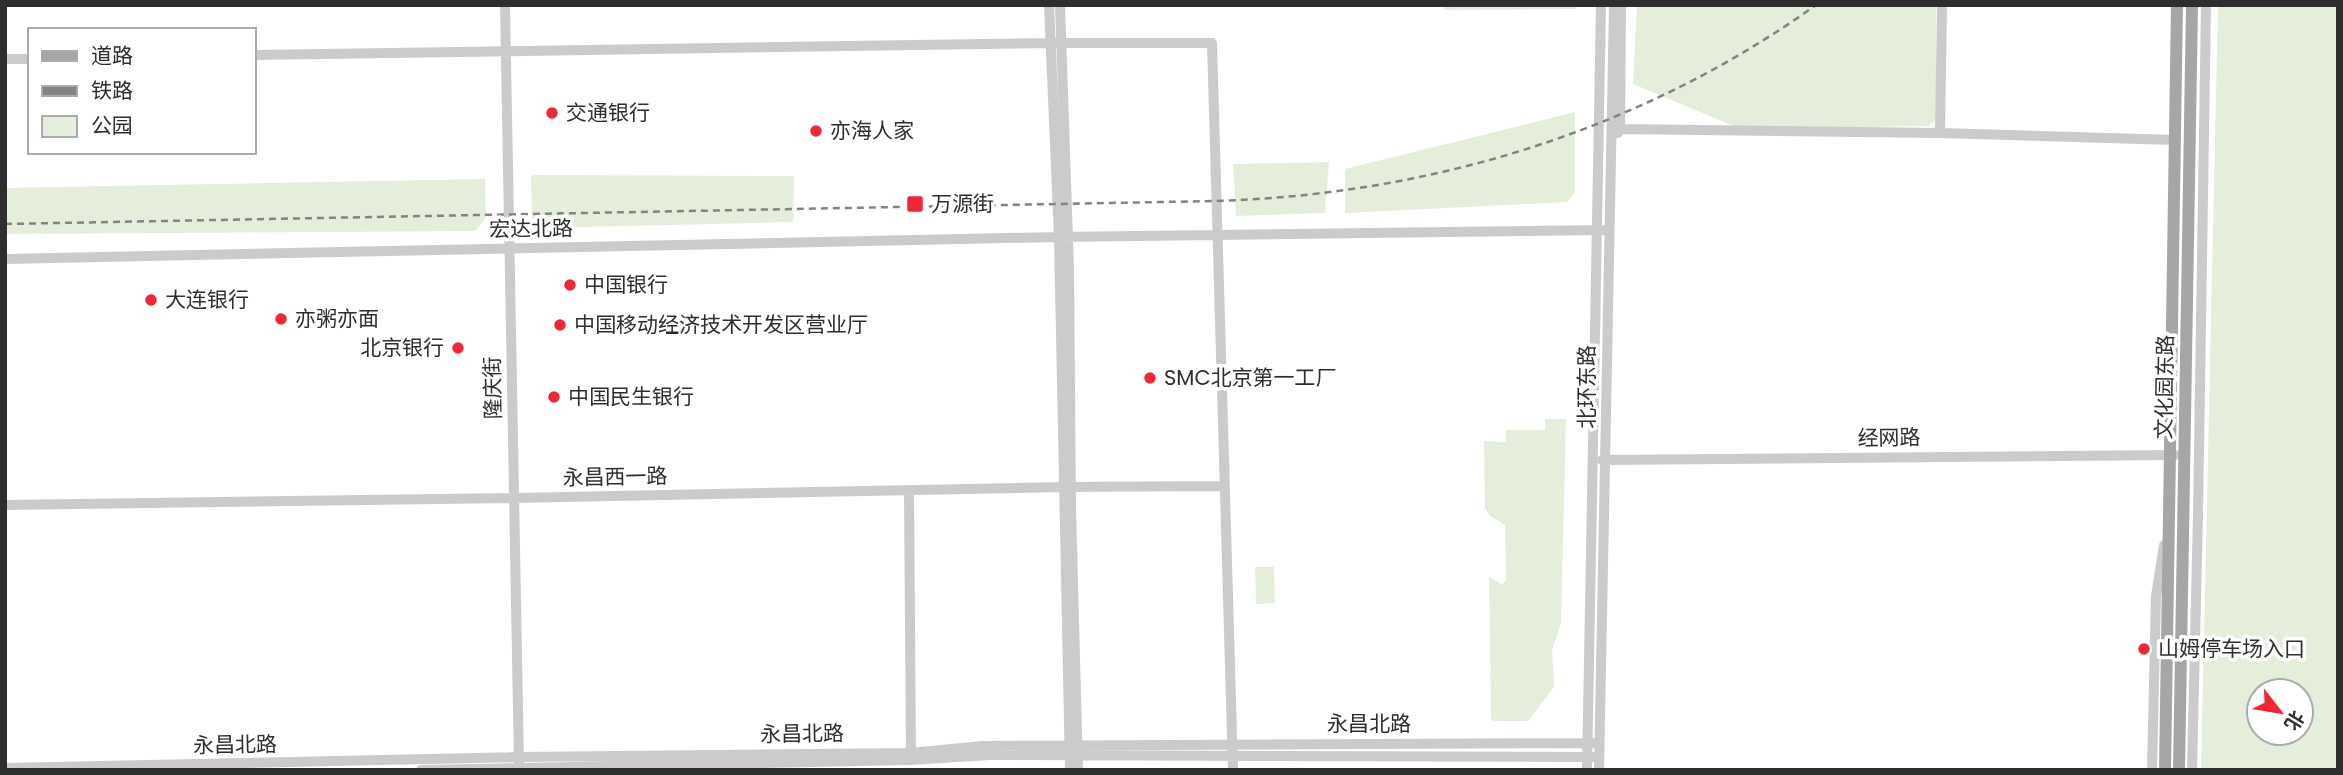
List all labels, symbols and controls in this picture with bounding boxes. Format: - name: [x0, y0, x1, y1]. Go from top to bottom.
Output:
- legend: [28, 28, 256, 154]
- text: 道路: [91, 41, 133, 70]
- text: 铁路: [91, 76, 133, 105]
- place label: 交通银行: [566, 98, 650, 127]
- marker: 交通银行: [544, 105, 560, 121]
- text: 公园: [91, 111, 133, 140]
- place label: 亦海人家: [830, 116, 914, 145]
- marker: 亦海人家: [808, 123, 824, 139]
- place label: 万源街: [931, 189, 994, 218]
- marker: 万源街: [905, 194, 925, 214]
- street label: 宏达北路: [489, 213, 573, 244]
- place label: 中国银行: [584, 270, 668, 299]
- marker: 中国银行: [562, 277, 578, 293]
- place label: 大连银行: [165, 285, 249, 314]
- marker: 大连银行: [143, 292, 159, 308]
- place label: 亦粥亦面: [295, 304, 379, 333]
- place label: 中国移动经济技术开发区营业厅: [574, 310, 868, 339]
- marker: 亦粥亦面: [273, 311, 289, 327]
- marker: 中国移动经济技术开发区营业厅: [552, 317, 568, 333]
- place label: 北京银行: [360, 333, 444, 362]
- street label: 文化园东路: [2149, 334, 2180, 440]
- marker: 北京银行: [450, 340, 466, 356]
- street label: 北环东路: [1572, 345, 1601, 429]
- street label: 隆庆街: [477, 356, 508, 420]
- place label: SMC北京第一工厂: [1164, 363, 1337, 392]
- marker: SMC北京第一工厂: [1142, 370, 1158, 386]
- place label: 中国民生银行: [568, 382, 694, 411]
- marker: 中国民生银行: [546, 389, 562, 405]
- street label: 经网路: [1857, 422, 1921, 453]
- street label: 永昌西一路: [562, 461, 668, 492]
- place label: 山姆停车场入口: [2158, 634, 2305, 663]
- marker: 山姆停车场入口: [2136, 641, 2152, 657]
- north arrow: [2245, 677, 2315, 747]
- text: 北: [2278, 705, 2311, 736]
- street label: 永昌北路: [1327, 709, 1411, 738]
- street label: 永昌北路: [760, 718, 844, 749]
- street label: 永昌北路: [193, 729, 277, 760]

